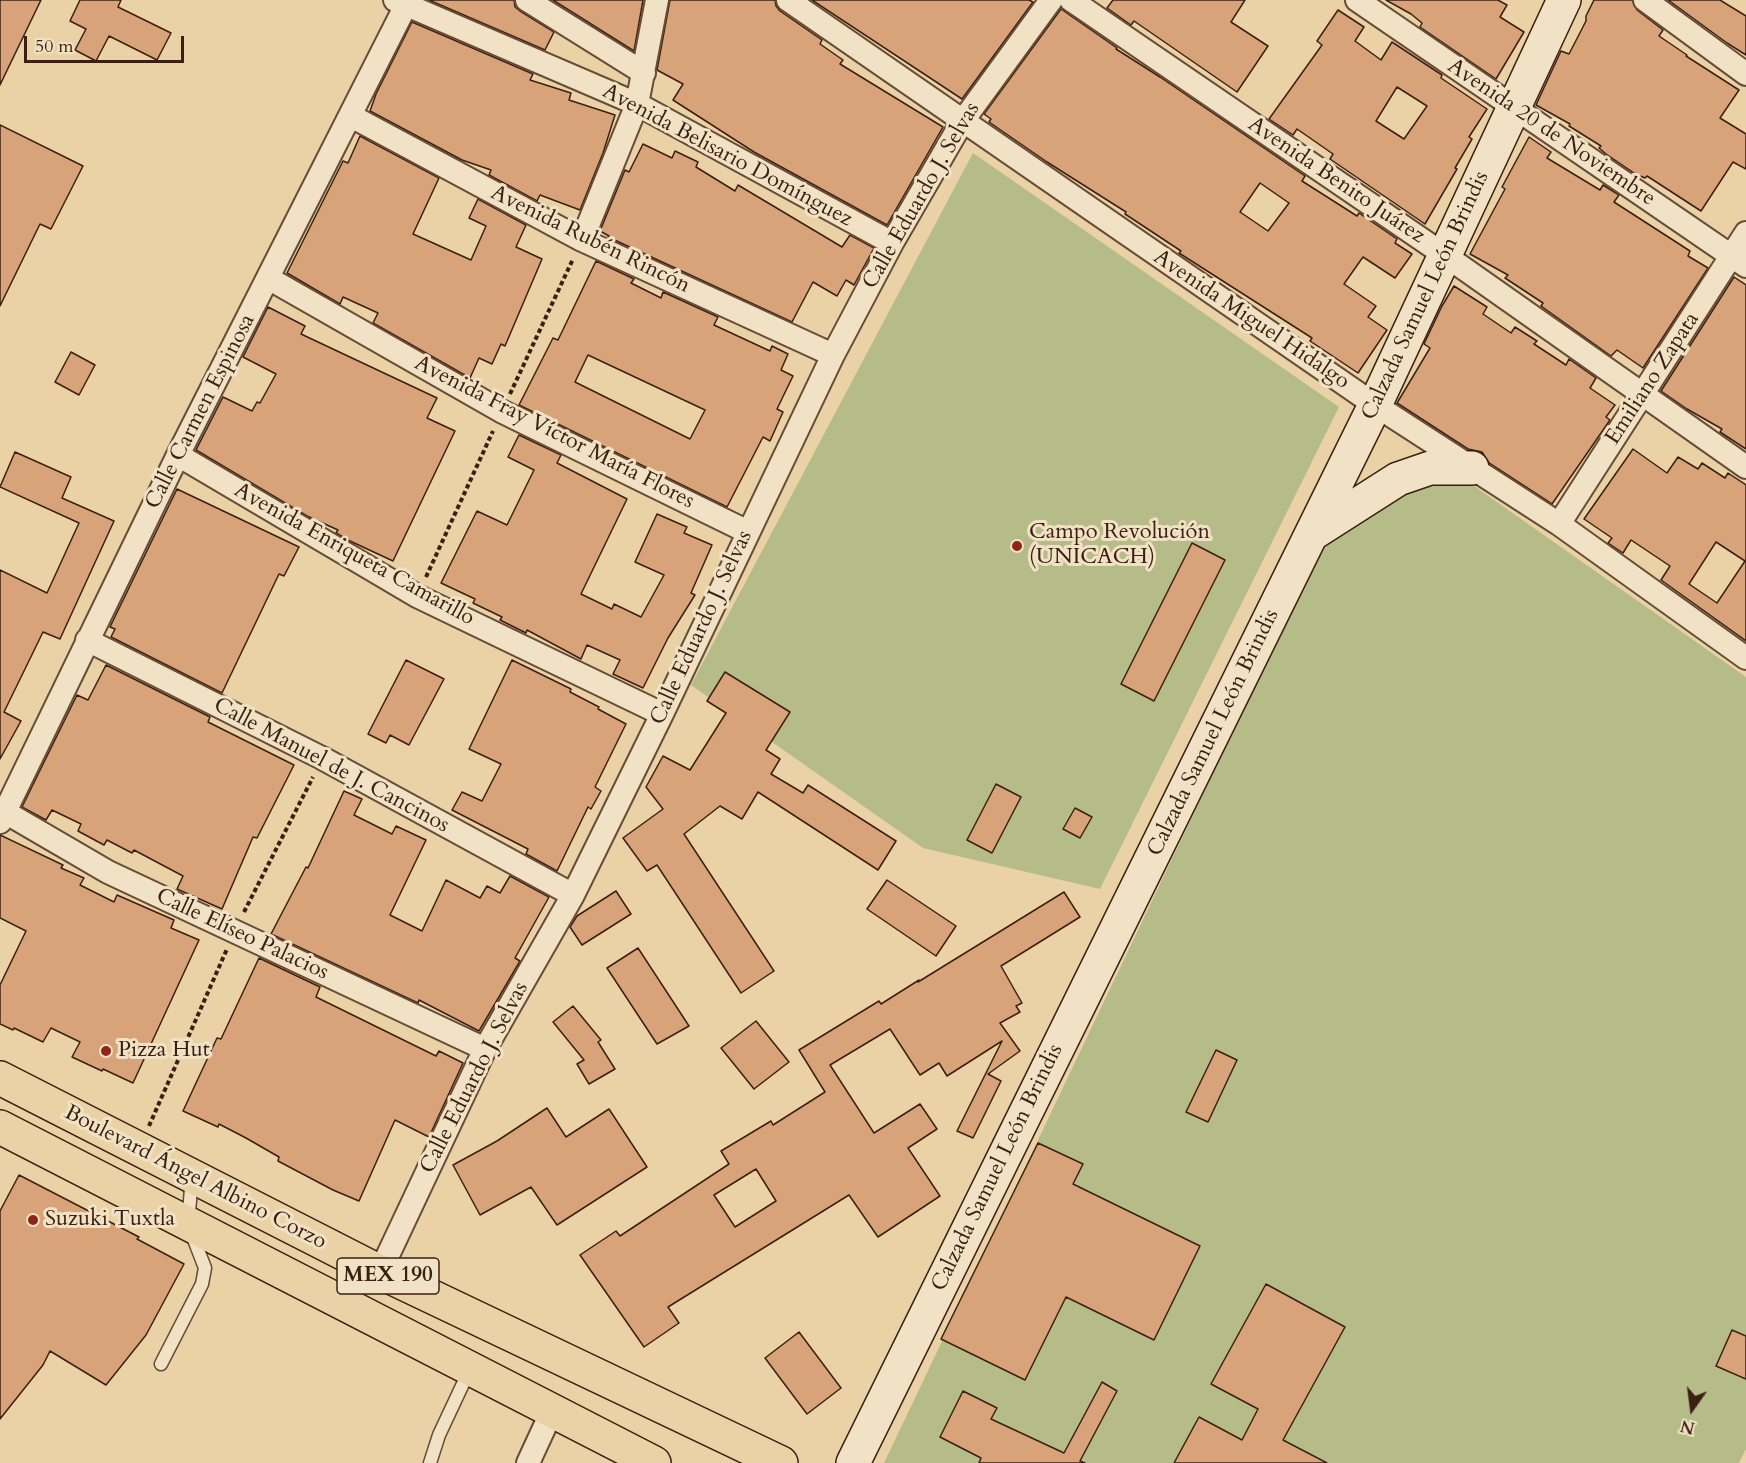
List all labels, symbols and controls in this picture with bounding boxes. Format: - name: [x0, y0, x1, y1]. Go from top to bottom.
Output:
- scale bar: [27, 24, 188, 62]
- text: 50 m: [35, 34, 74, 59]
- street label: Avenida 20 de Noviembre: [1442, 54, 1660, 212]
- street label: Avenida Belisario Domínguez: [597, 79, 857, 233]
- street label: Calle Eduardo J. Selvas: [858, 98, 986, 294]
- street label: Avenida Benito Juárez: [1242, 112, 1430, 250]
- street label: Calzada Samuel León Brindis: [1357, 167, 1495, 425]
- street label: Avenida Rubén Rincón: [486, 180, 694, 300]
- street label: Avenida Miguel Hidalgo: [1148, 244, 1354, 396]
- street label: Emiliano Zapata: [1600, 308, 1706, 450]
- street label: Calle Carmen Espinosa: [140, 310, 262, 514]
- street label: Avenida Fray Víctor María Flores: [410, 351, 698, 515]
- street label: Avenida Enriqueta Camarillo: [229, 478, 479, 632]
- place label: Campo Revolución (UNICACH): [1029, 520, 1210, 572]
- street label: Calle Eduardo J. Selvas: [645, 527, 759, 729]
- marker: Campo Revolución (UNICACH): [1010, 539, 1024, 553]
- street label: Calzada Samuel León Brindis: [1143, 605, 1285, 861]
- street label: Calle Manuel de J. Cancinos: [209, 693, 453, 839]
- street label: Calle Elíseo Palacios: [152, 884, 332, 986]
- street label: Calle Eduardo J. Selvas: [415, 978, 535, 1178]
- place label: Pizza Hut: [118, 1038, 210, 1064]
- street label: Calzada Samuel León Brindis: [927, 1040, 1069, 1296]
- marker: Pizza Hut: [99, 1044, 113, 1058]
- street label: Boulevard Ángel Albino Corzo: [59, 1100, 331, 1256]
- place label: Suzuki Tuxtla: [45, 1207, 175, 1233]
- marker: Suzuki Tuxtla: [26, 1213, 40, 1227]
- road number: MEX 190: [337, 1258, 439, 1294]
- north arrow: [1662, 1379, 1722, 1439]
- text: N: [1678, 1414, 1697, 1439]

